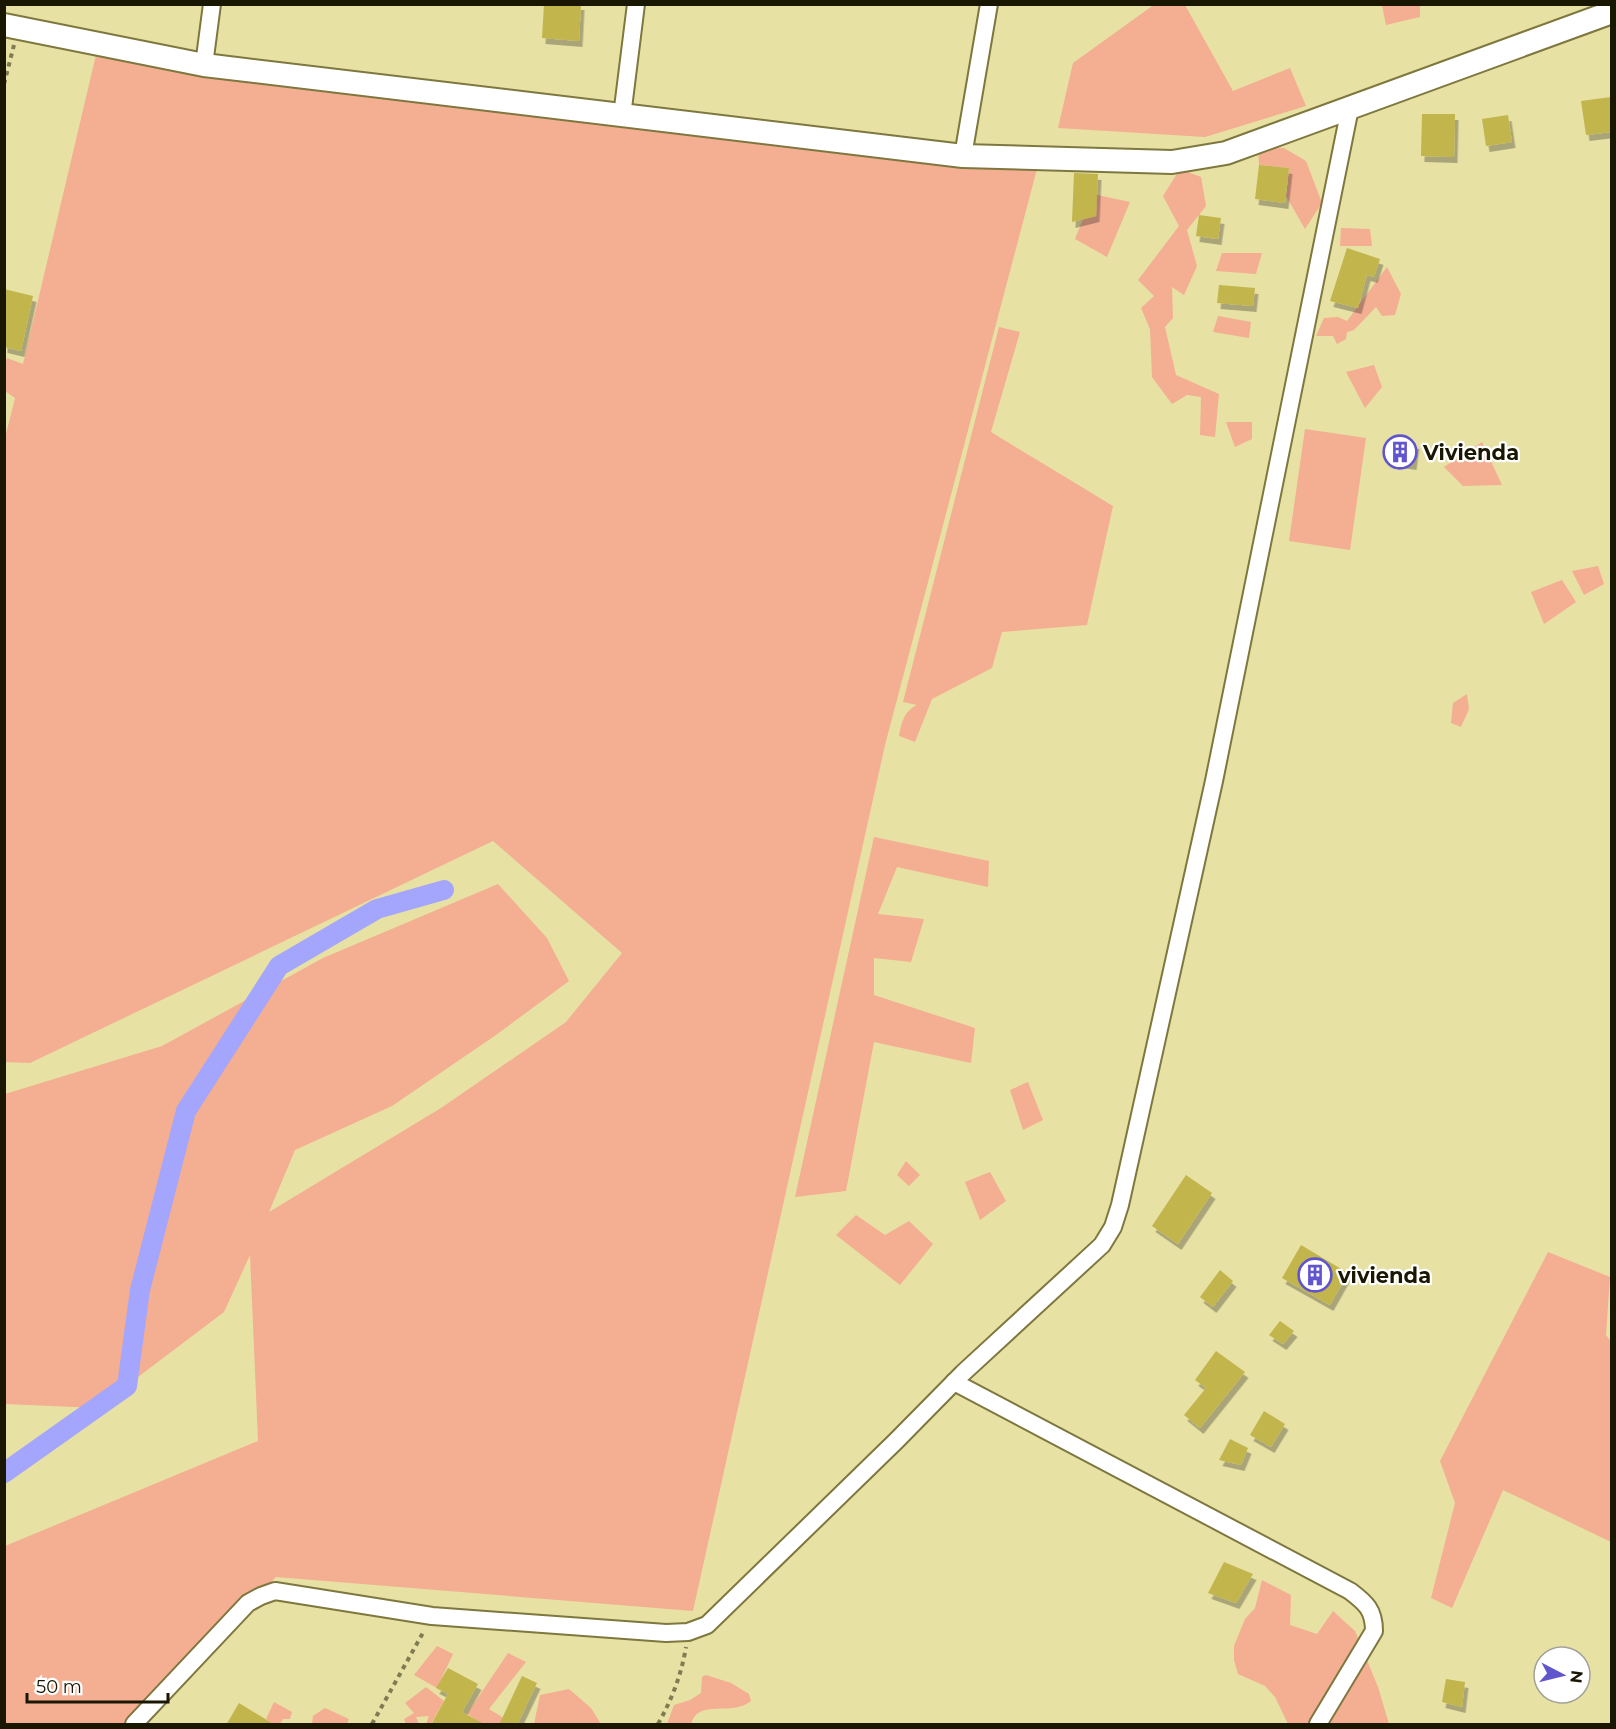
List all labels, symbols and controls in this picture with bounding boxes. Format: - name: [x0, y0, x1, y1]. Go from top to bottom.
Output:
- building icon: Vivienda: [1382, 434, 1418, 470]
- place label: Vivienda: [1422, 440, 1519, 465]
- building icon: vivienda: [1297, 1257, 1333, 1293]
- place label: vivienda: [1337, 1263, 1431, 1288]
- north arrow: [1532, 1645, 1592, 1705]
- scale bar: [27, 1666, 168, 1704]
- text: N: [1566, 1669, 1587, 1684]
- text: 50 m: [36, 1676, 82, 1698]

